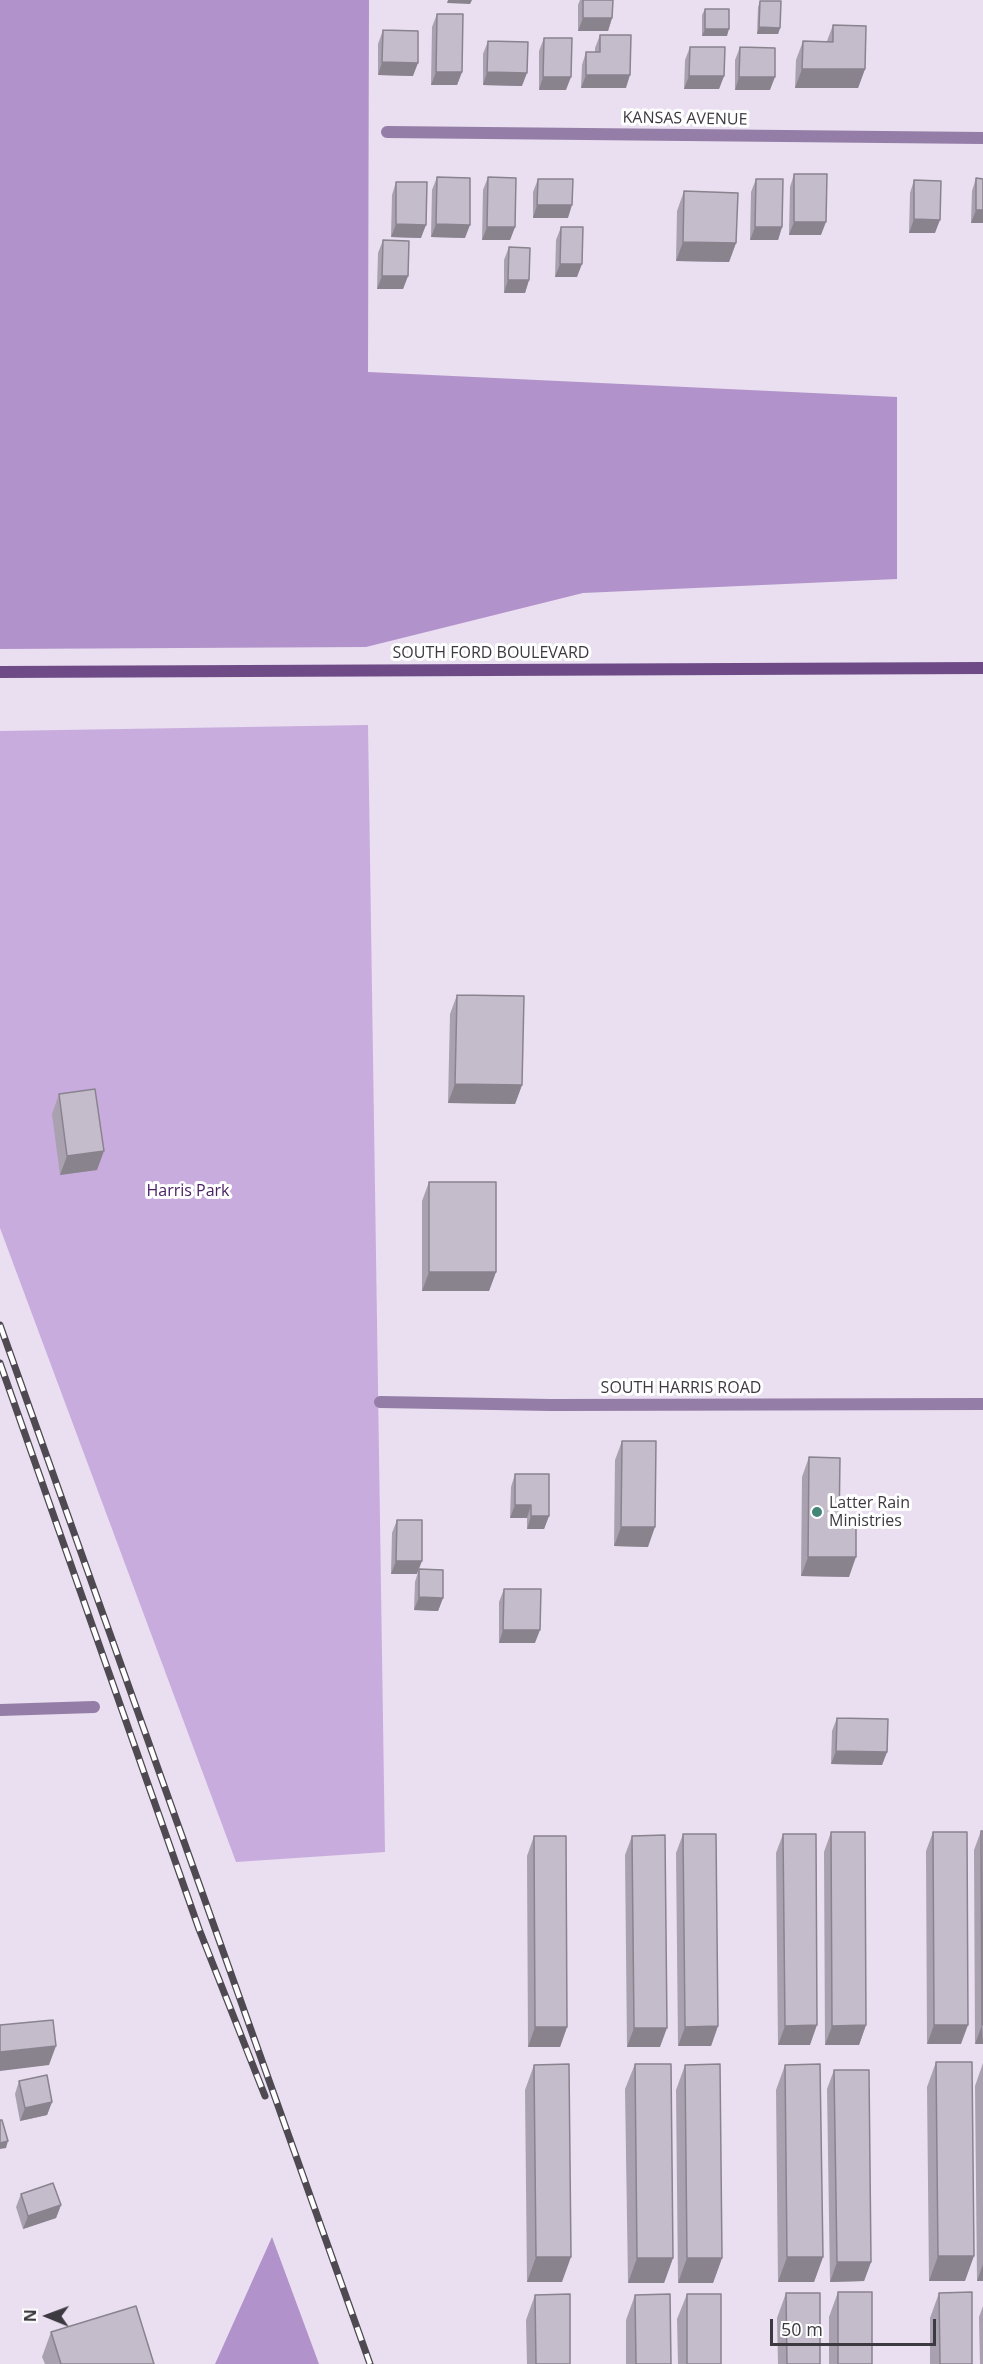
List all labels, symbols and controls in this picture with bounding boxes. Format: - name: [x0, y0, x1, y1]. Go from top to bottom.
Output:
- street label: KANSAS AVENUE: [622, 108, 748, 130]
- street label: SOUTH FORD BOULEVARD: [393, 643, 589, 663]
- park label: Harris Park: [146, 1181, 230, 1201]
- street label: SOUTH HARRIS ROAD: [601, 1378, 761, 1398]
- place label: Latter Rain Ministries: [829, 1493, 910, 1531]
- marker: Latter Rain Ministries: [810, 1505, 824, 1519]
- north arrow: [18, 2286, 78, 2346]
- scale bar: [773, 2307, 940, 2345]
- text: N: [19, 2309, 41, 2322]
- text: 50 m: [781, 2317, 823, 2341]

